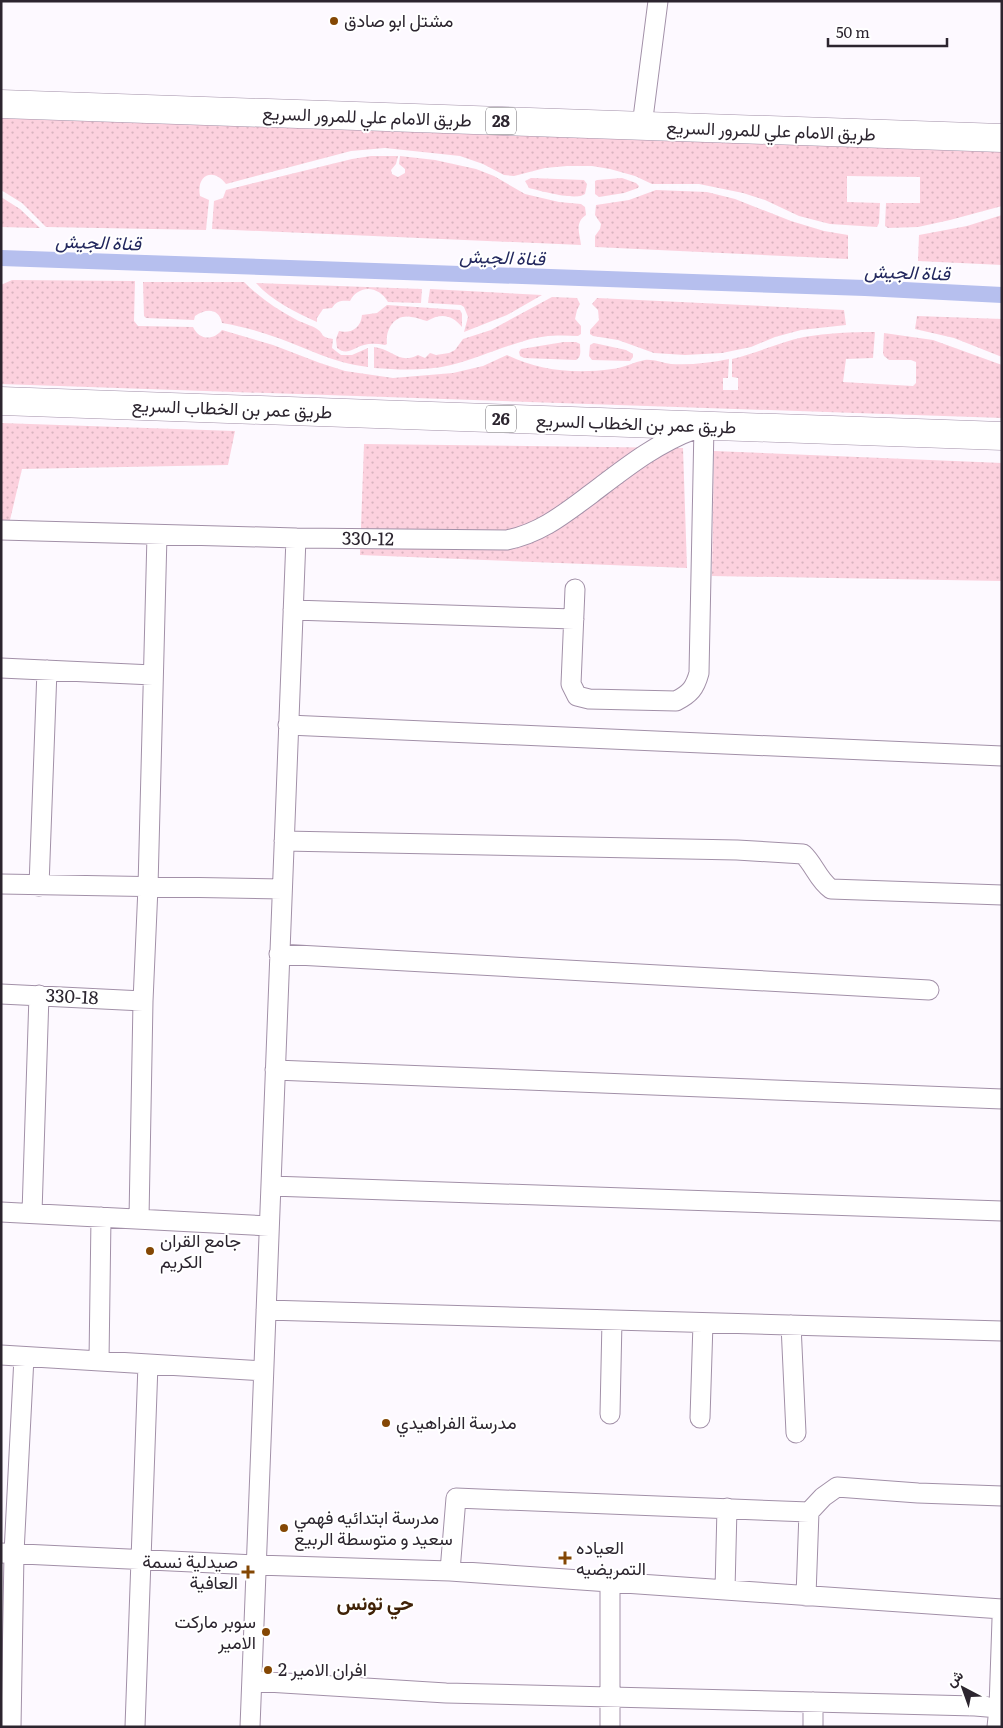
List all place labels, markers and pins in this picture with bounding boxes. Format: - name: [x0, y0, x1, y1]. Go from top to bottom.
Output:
- place label: مشتل ابو صادق: [344, 6, 453, 33]
- marker: مشتل ابو صادق: [328, 15, 340, 27]
- place label: جامع القران الكريم: [160, 1226, 241, 1274]
- marker: جامع القران الكريم: [144, 1245, 156, 1257]
- place label: مدرسة الفراهيدي: [396, 1408, 517, 1438]
- marker: مدرسة الفراهيدي: [380, 1417, 392, 1429]
- place label: مدرسة ابتدائيه فهمي سعيد و متوسطة الربيع: [294, 1503, 453, 1551]
- marker: مدرسة ابتدائيه فهمي سعيد و متوسطة الربيع: [278, 1522, 290, 1534]
- place label: العياده التمريضيه: [576, 1533, 646, 1581]
- place label: صيدلية نسمة العافية: [142, 1547, 238, 1595]
- marker: العياده التمريضيه: [558, 1551, 572, 1565]
- marker: صيدلية نسمة العافية: [242, 1566, 254, 1578]
- place label: سوبر ماركت الامير: [174, 1607, 256, 1655]
- marker: سوبر ماركت الامير: [260, 1626, 272, 1638]
- place label: افران الامير 2: [278, 1655, 367, 1682]
- marker: افران الامير 2: [262, 1664, 274, 1676]

